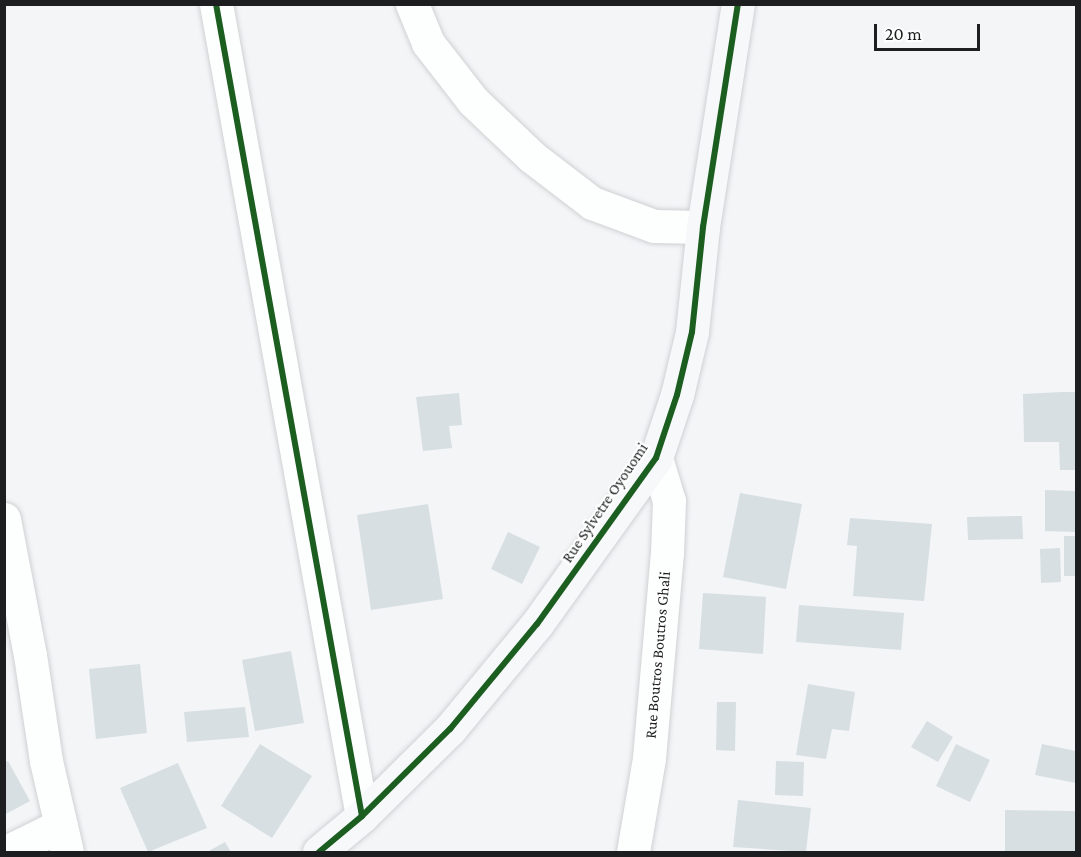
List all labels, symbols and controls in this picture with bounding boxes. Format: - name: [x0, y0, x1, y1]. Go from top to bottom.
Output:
- scale bar: [877, 12, 984, 50]
- text: 20 m: [885, 24, 922, 44]
- street label: Rue Sylvetre Oyouomi: [558, 439, 652, 567]
- street label: Rue Boutros Boutros Ghali: [641, 571, 675, 739]

